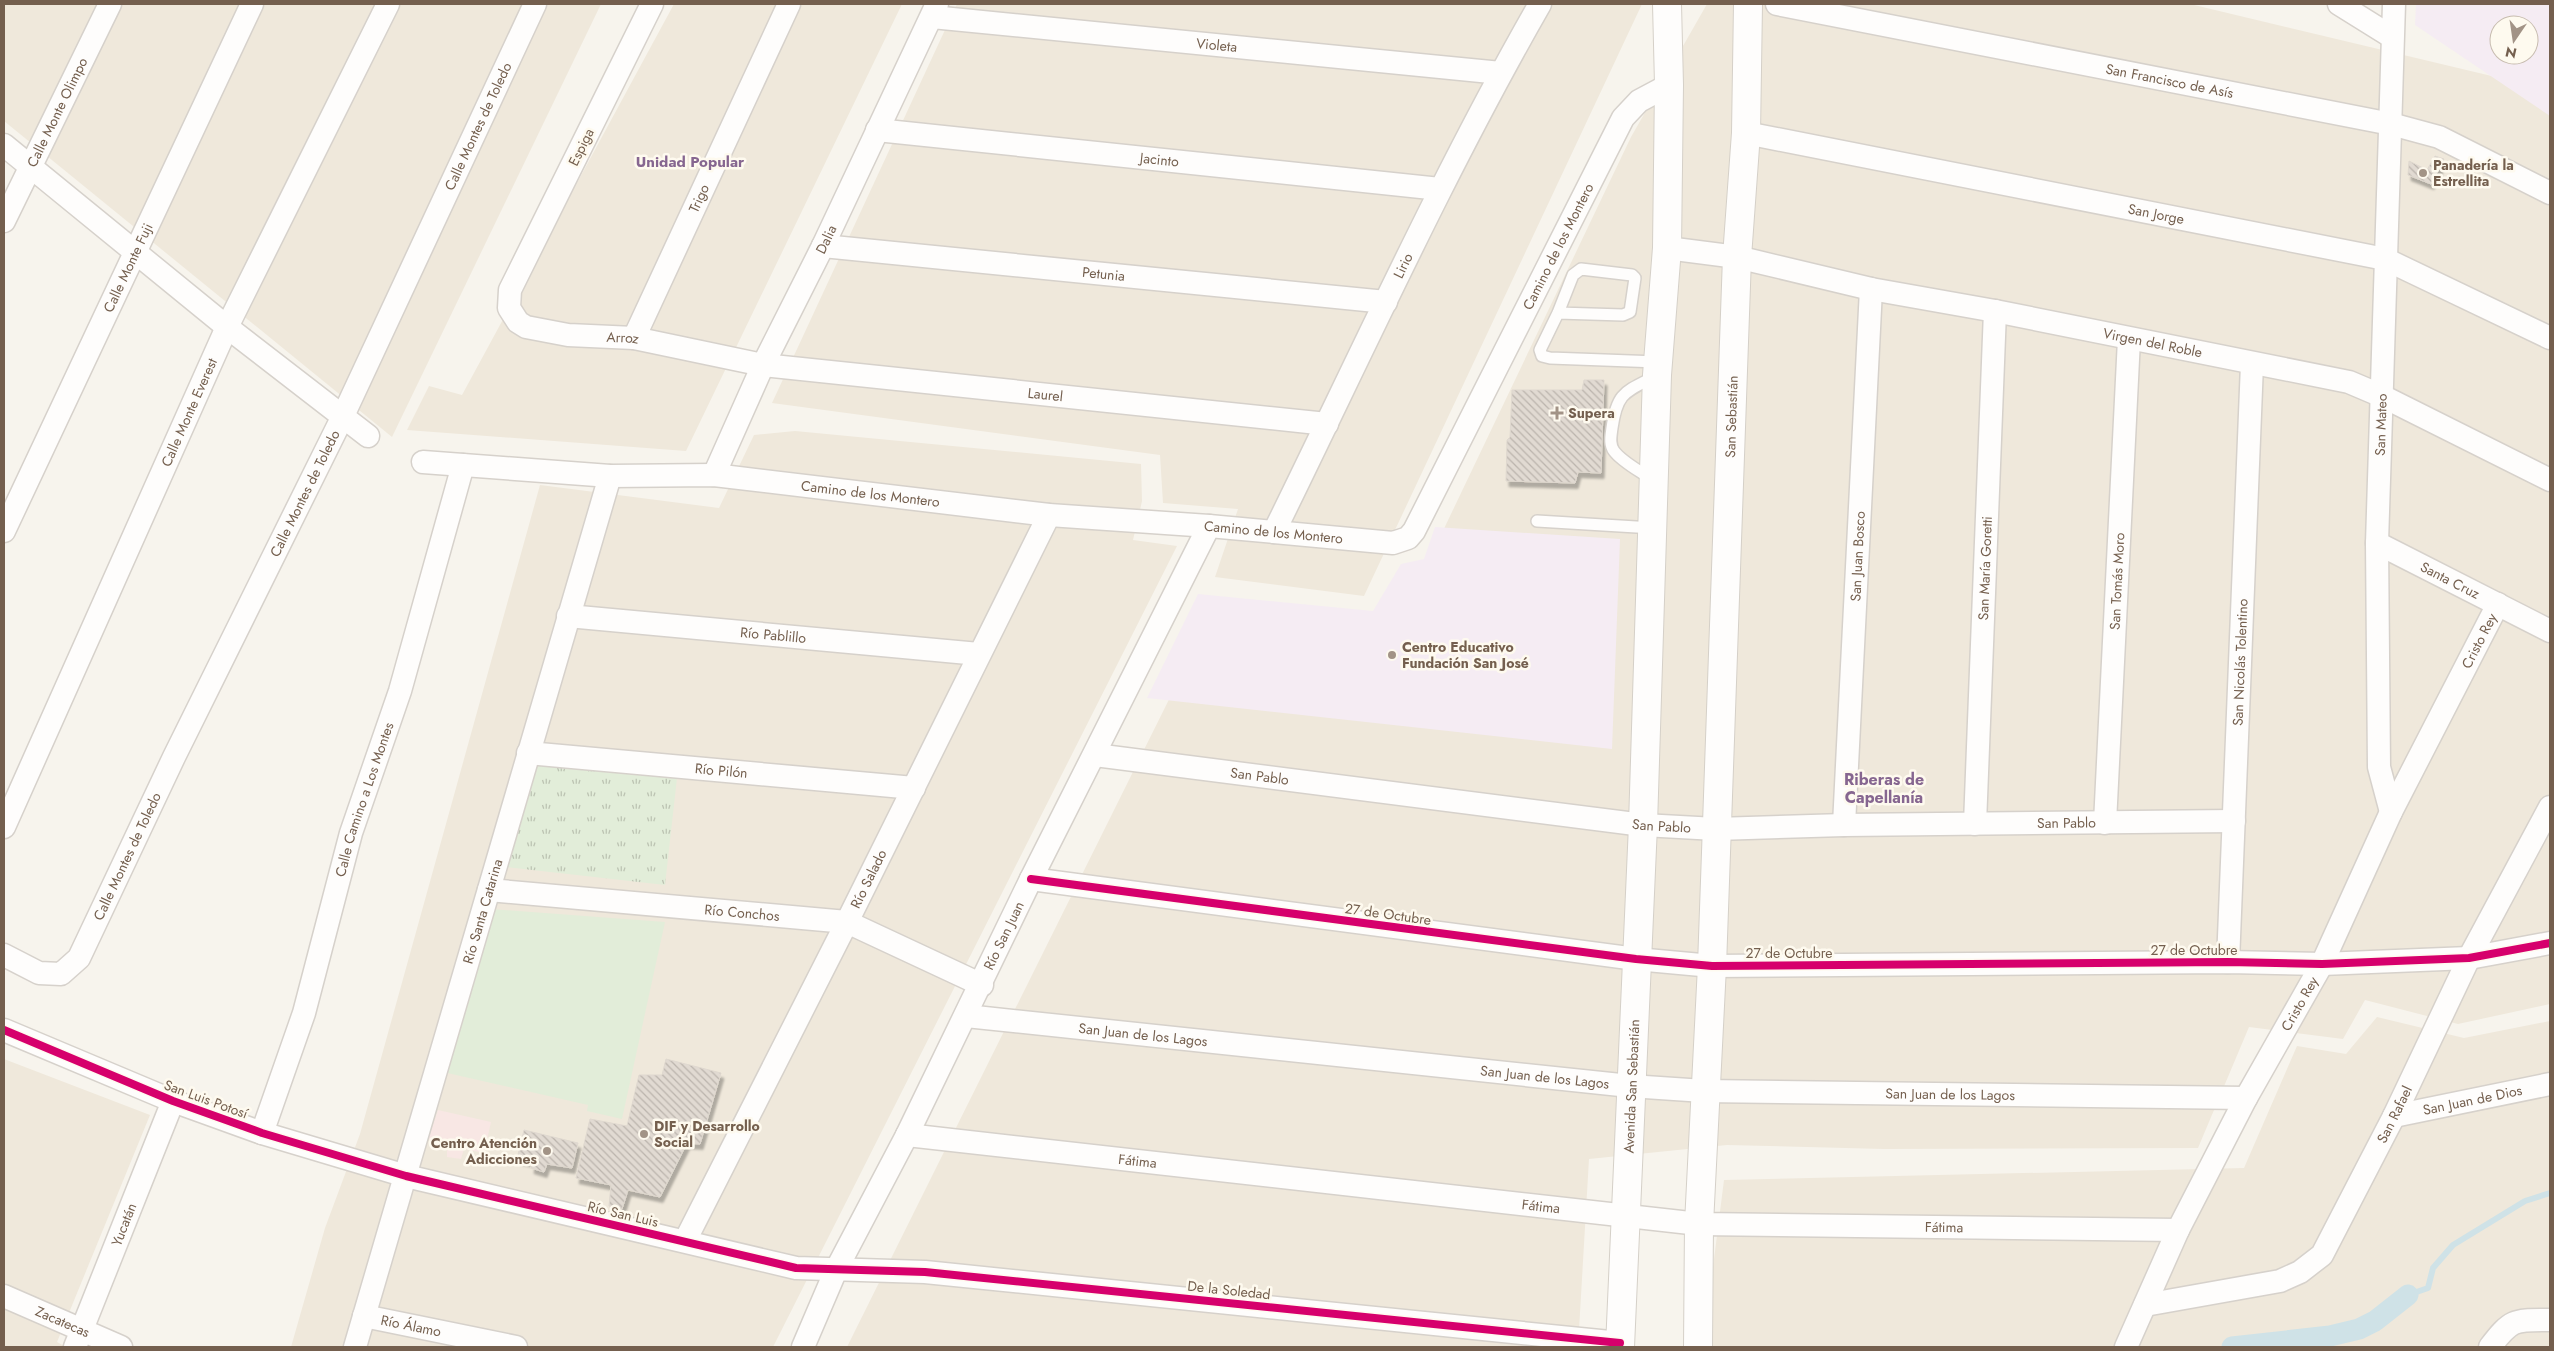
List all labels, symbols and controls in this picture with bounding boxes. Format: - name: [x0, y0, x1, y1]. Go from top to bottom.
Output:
- north arrow: [2489, 15, 2539, 65]
- street label: Violeta: [1195, 33, 1238, 57]
- text: N: [2503, 42, 2519, 64]
- street label: Calle Monte Olimpo: [22, 54, 93, 171]
- street label: San Francisco de Asís: [2104, 58, 2236, 103]
- street label: Calle Montes de Toledo: [440, 59, 517, 194]
- street label: Espiga: [563, 125, 599, 169]
- street label: Jacinto: [1137, 147, 1180, 172]
- district label: Unidad Popular: [636, 151, 745, 173]
- place label: Panadería la Estrellita: [2433, 155, 2514, 191]
- marker: Panadería la Estrellita: [2417, 167, 2429, 179]
- street label: Camino de los Montero: [1518, 179, 1599, 313]
- street label: Trigo: [684, 180, 714, 216]
- street label: San Jorge: [2126, 199, 2186, 229]
- street label: Calle Monte Fuji: [98, 220, 158, 316]
- street label: Dalia: [811, 222, 842, 257]
- street label: Lirio: [1388, 249, 1418, 282]
- street label: Petunia: [1081, 262, 1126, 286]
- street label: Virgen del Roble: [2101, 323, 2204, 362]
- street label: Arroz: [606, 327, 642, 349]
- street label: Calle Monte Everest: [156, 354, 222, 470]
- street label: San Sebastián: [1720, 375, 1743, 458]
- street label: Laurel: [1027, 383, 1064, 406]
- street label: San Mateo: [2370, 393, 2392, 456]
- place label: Supera: [1568, 403, 1615, 423]
- marker: Supera: [1550, 406, 1564, 420]
- street label: Calle Montes de Toledo: [265, 426, 345, 560]
- street label: Camino de los Montero: [800, 475, 941, 512]
- street label: San Juan Bosco: [1845, 510, 1870, 602]
- street label: Camino de los Montero: [1203, 516, 1344, 548]
- street label: San María Goretti: [1973, 516, 1997, 621]
- street label: San Tomás Moro: [2105, 532, 2129, 631]
- street label: Santa Cruz: [2417, 557, 2484, 604]
- street label: San Nicolás Tolentino: [2227, 598, 2253, 726]
- street label: Cristo Rey: [2456, 609, 2502, 672]
- street label: Río Pablillo: [739, 622, 807, 648]
- place label: Centro Educativo Fundación San José: [1402, 637, 1529, 673]
- marker: Centro Educativo Fundación San José: [1386, 649, 1398, 661]
- street label: Calle Camino a Los Montes: [330, 719, 399, 879]
- street label: Río Pilón: [694, 758, 748, 783]
- street label: San Pablo: [1229, 762, 1290, 790]
- district label: Riberas de Capellanía: [1844, 768, 1924, 809]
- street label: Calle Montes de Toledo: [88, 789, 166, 924]
- street label: San Pablo: [2037, 812, 2096, 833]
- street label: San Pablo: [1631, 814, 1692, 838]
- street label: Río Salado: [845, 846, 892, 912]
- street label: Río Santa Catarina: [458, 856, 507, 966]
- street label: Río San Juan: [978, 898, 1029, 973]
- street label: 27 de Octubre: [1343, 898, 1433, 930]
- street label: Río Conchos: [704, 899, 781, 926]
- street label: 27 de Octubre: [2150, 940, 2238, 960]
- street label: 27 de Octubre: [1745, 943, 1833, 963]
- street label: Cristo Rey: [2276, 972, 2323, 1035]
- street label: San Juan de los Lagos: [1078, 1018, 1209, 1051]
- street label: Avenida San Sebastián: [1619, 1019, 1644, 1154]
- street label: San Juan de los Lagos: [1479, 1060, 1611, 1094]
- street label: San Luis Potosí: [161, 1075, 252, 1124]
- street label: San Juan de Dios: [2421, 1080, 2524, 1120]
- street label: San Rafael: [2372, 1082, 2417, 1147]
- street label: San Juan de los Lagos: [1885, 1083, 2015, 1105]
- place label: DIF y Desarrollo Social: [654, 1116, 760, 1152]
- marker: DIF y Desarrollo Social: [638, 1128, 650, 1140]
- place label: Centro Atención Adicciones: [431, 1133, 538, 1169]
- marker: Centro Atención Adicciones: [541, 1145, 553, 1157]
- street label: Fátima: [1117, 1149, 1158, 1173]
- street label: Fátima: [1521, 1194, 1561, 1218]
- street label: Río San Luis: [586, 1196, 661, 1232]
- street label: Yucatán: [106, 1200, 141, 1249]
- street label: Fátima: [1925, 1217, 1963, 1237]
- street label: De la Soledad: [1186, 1276, 1272, 1304]
- street label: Zacatecas: [32, 1301, 93, 1342]
- street label: Río Álamo: [379, 1310, 443, 1342]

